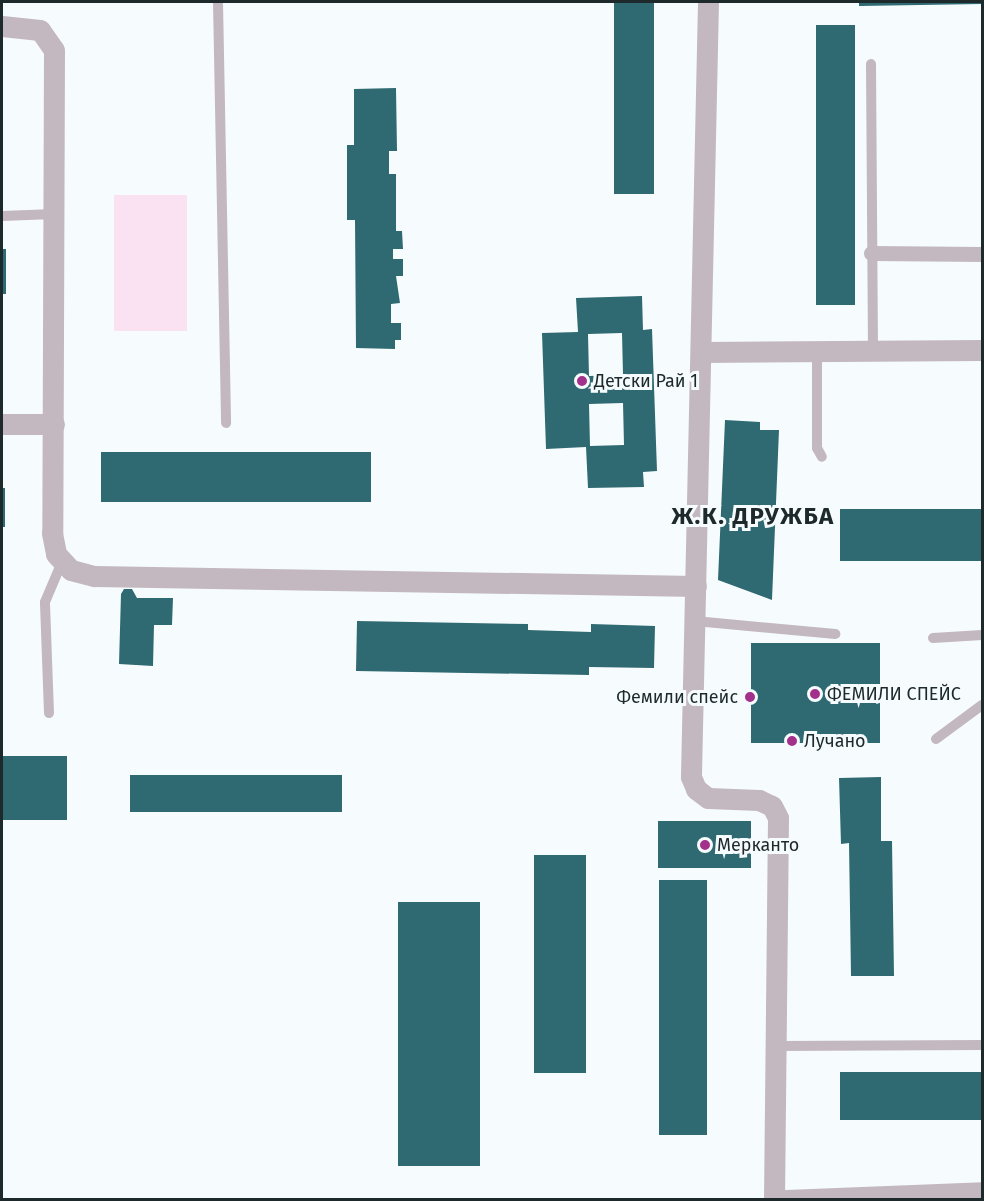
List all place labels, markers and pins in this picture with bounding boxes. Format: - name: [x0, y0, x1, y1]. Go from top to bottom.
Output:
- place label: Детски Рай 1: [594, 370, 698, 392]
- marker: Детски Рай 1: [575, 374, 589, 388]
- place label: ФЕМИЛИ СПЕЙС: [827, 683, 961, 705]
- place label: Фемили спейс: [616, 686, 738, 708]
- marker: ФЕМИЛИ СПЕЙС: [808, 687, 822, 701]
- marker: Фемили спейс: [743, 690, 757, 704]
- place label: Лучано: [804, 730, 866, 752]
- marker: Лучано: [785, 734, 799, 748]
- place label: Мерканто: [717, 834, 799, 856]
- marker: Мерканто: [698, 838, 712, 852]

